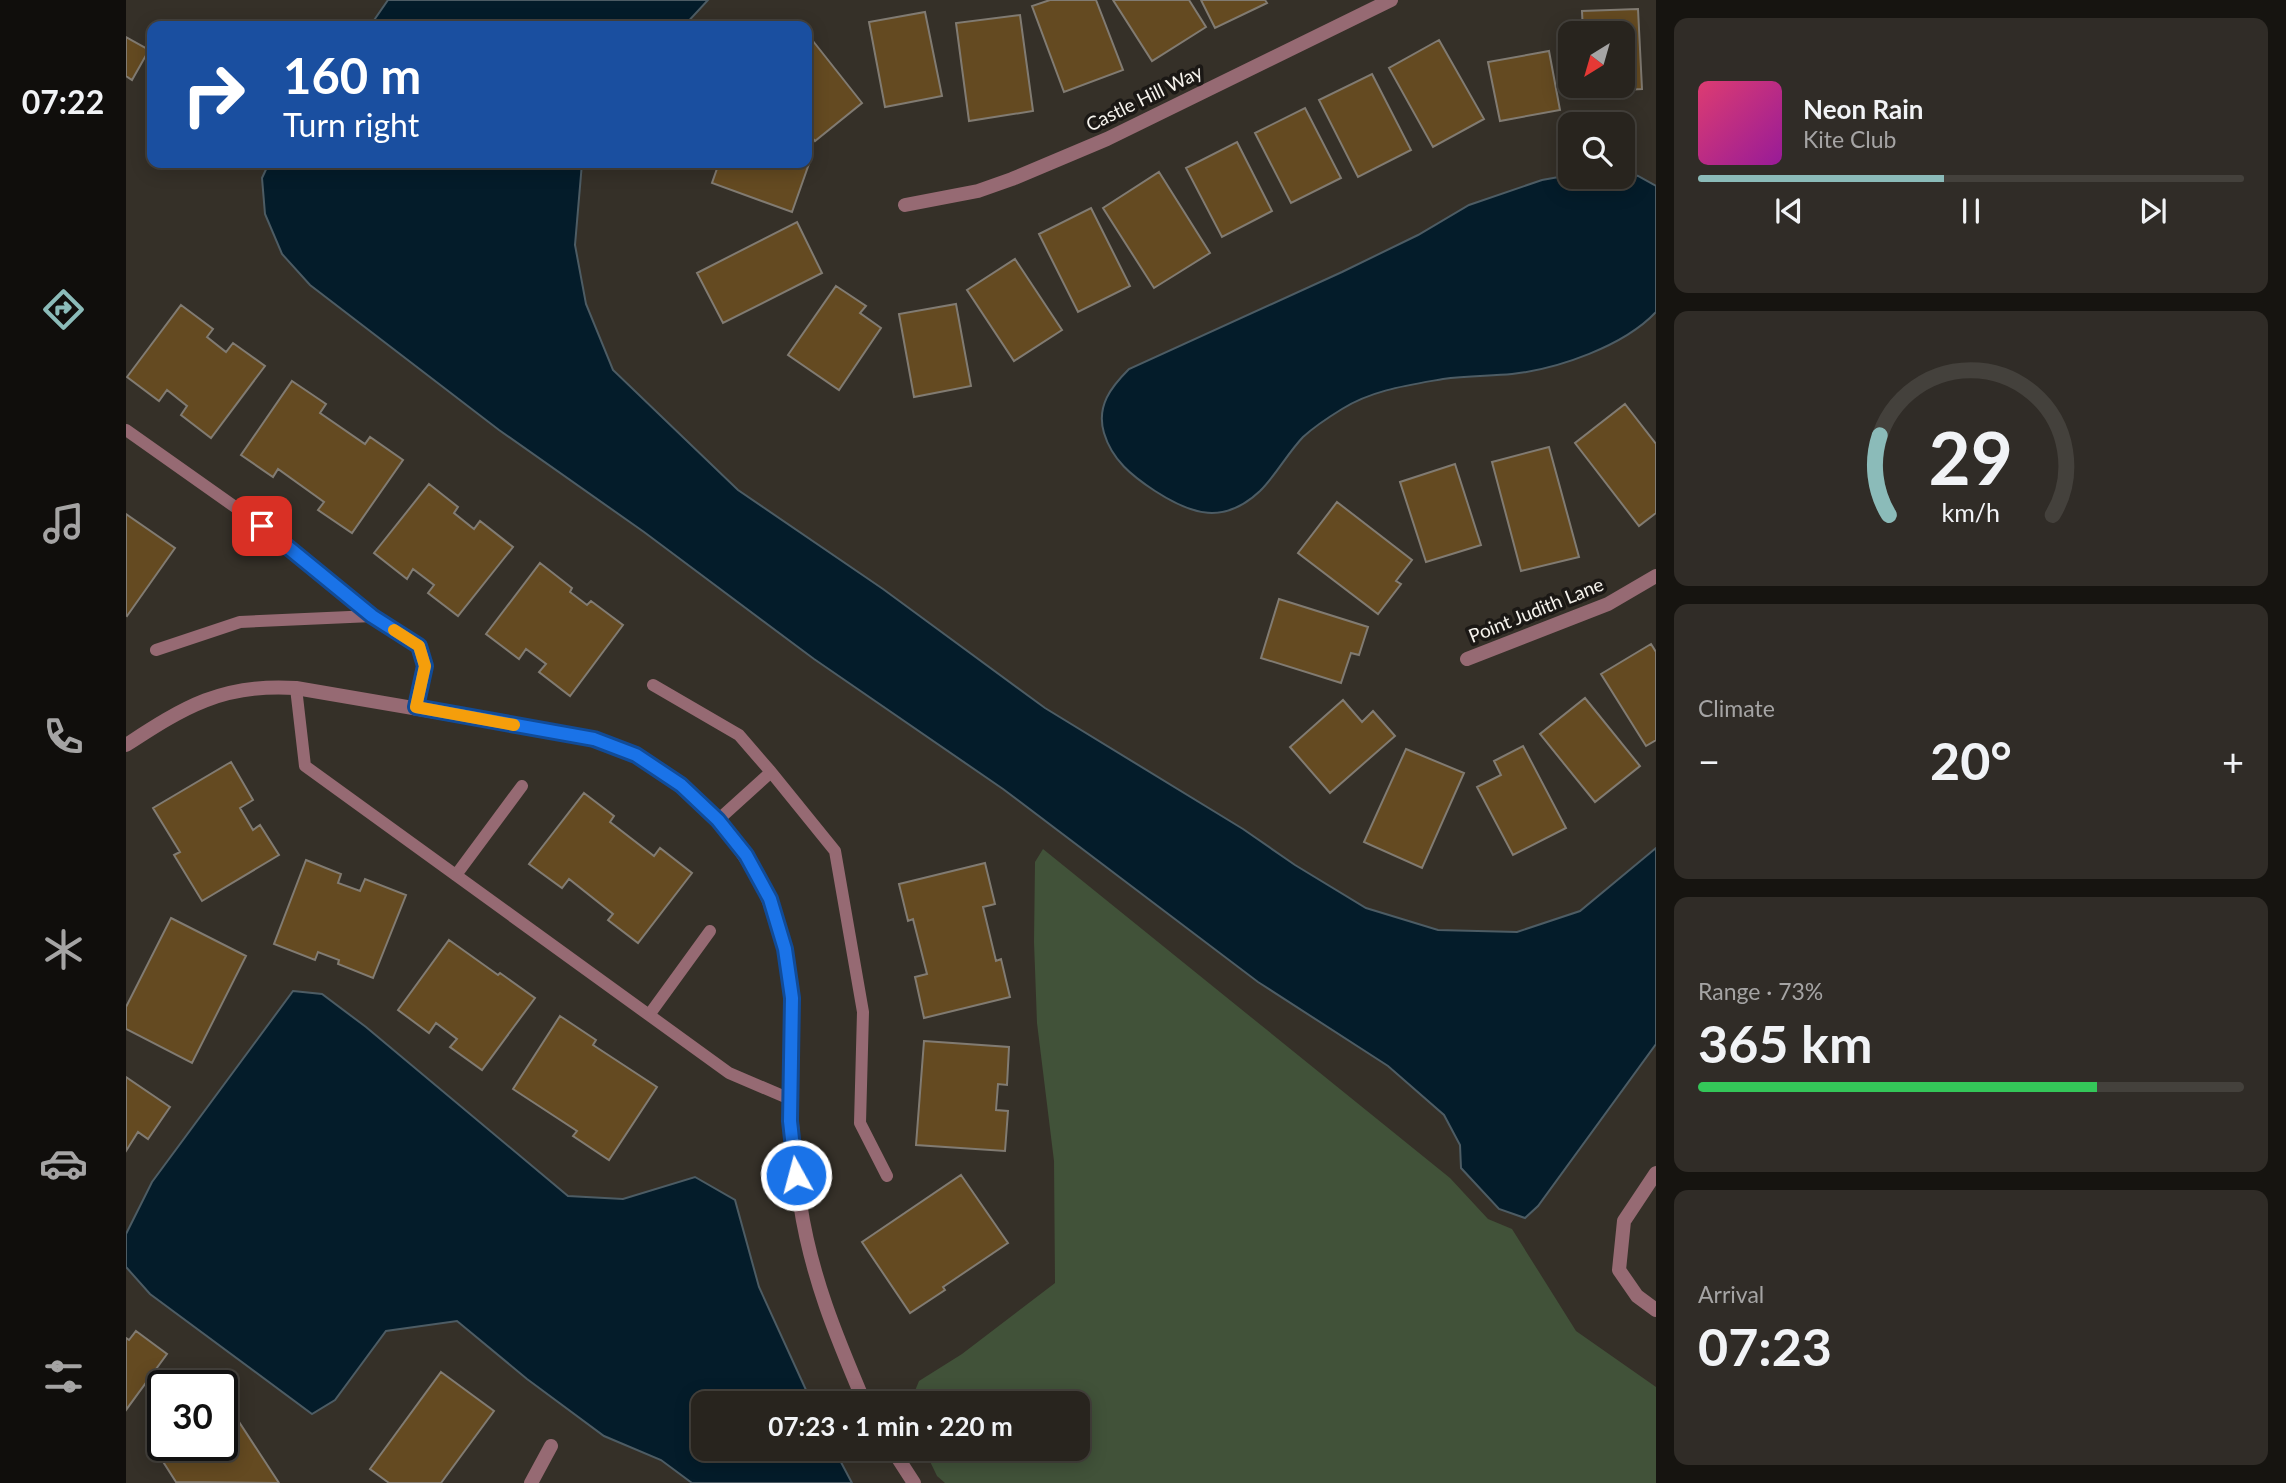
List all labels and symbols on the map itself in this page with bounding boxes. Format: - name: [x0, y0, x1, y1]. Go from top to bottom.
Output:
- north arrow: [1558, 21, 1634, 98]
- street label: Castle Hill Way: [1082, 59, 1206, 136]
- pin: [232, 496, 292, 556]
- street label: Point Judith Lane: [1465, 572, 1607, 647]
- position arrow: [759, 1138, 833, 1212]
- speed limit sign: 30: [147, 1370, 238, 1461]

